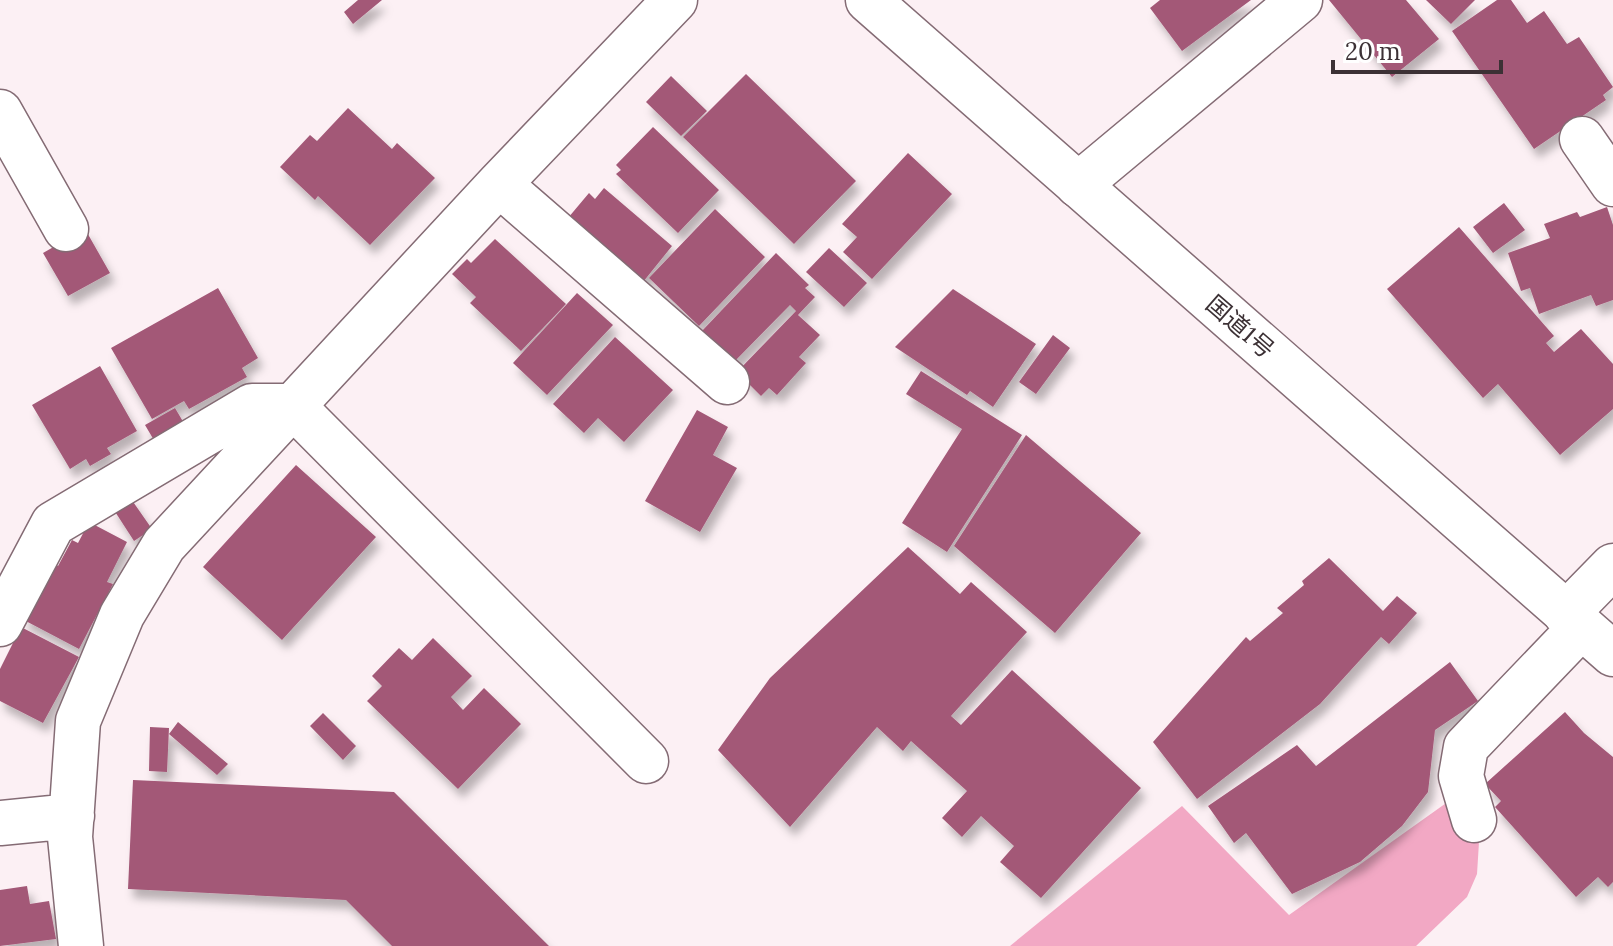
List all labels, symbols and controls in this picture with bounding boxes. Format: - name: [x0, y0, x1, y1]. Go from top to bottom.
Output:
- scale bar: [1333, 24, 1501, 74]
- text: 20 m: [1345, 36, 1401, 67]
- street label: 国道1号: [1200, 288, 1281, 365]

